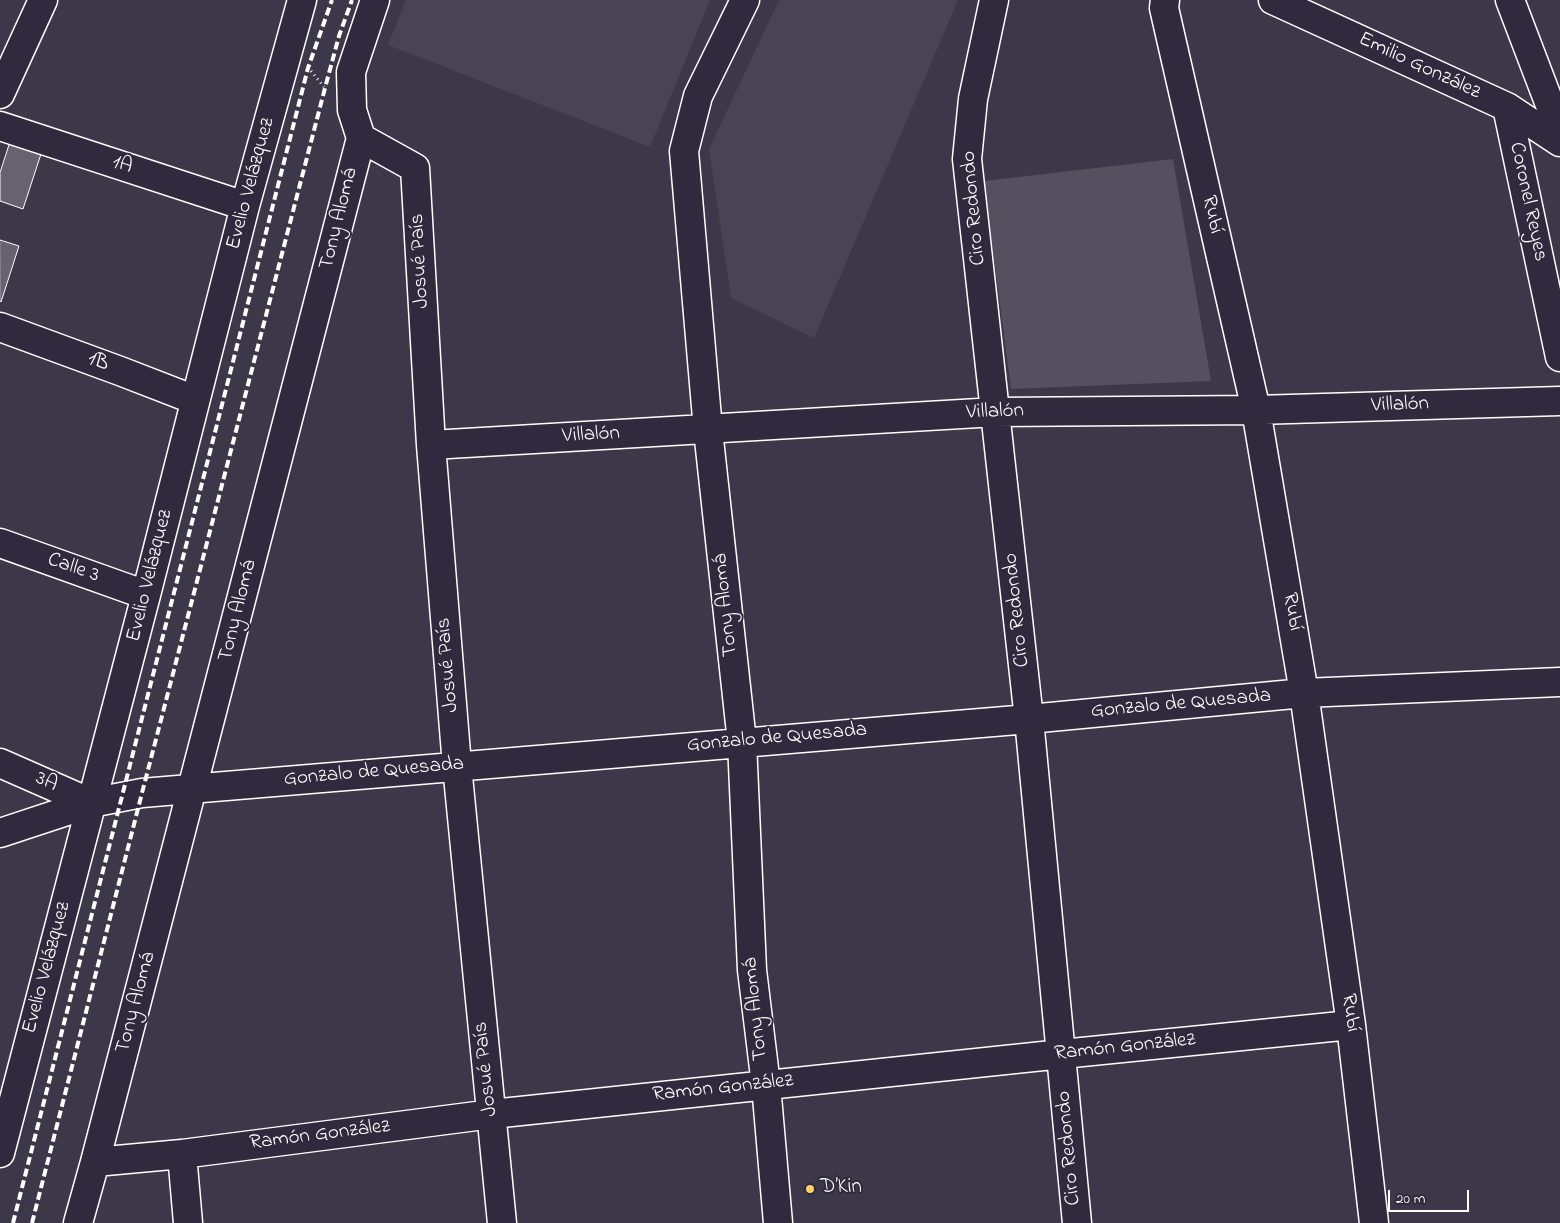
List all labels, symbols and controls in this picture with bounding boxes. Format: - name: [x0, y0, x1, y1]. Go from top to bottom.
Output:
- street label: Emilio González: [1354, 28, 1484, 106]
- street label: Evelio Velázquez: [222, 115, 282, 253]
- street label: Coronel Reyes: [1502, 140, 1552, 264]
- street label: Ciro Redondo: [957, 150, 993, 266]
- street label: 1A: [109, 151, 135, 181]
- street label: Tony Alomá: [315, 166, 365, 272]
- street label: Rubí: [1194, 193, 1228, 237]
- street label: Josué País: [406, 213, 436, 309]
- street label: 1B: [84, 348, 112, 378]
- street label: Villalón: [1371, 392, 1429, 420]
- street label: Villalón: [966, 399, 1024, 427]
- street label: Villalón: [561, 422, 621, 450]
- street label: Evelio Velázquez: [122, 507, 180, 645]
- street label: Calle 3: [44, 548, 102, 590]
- street label: Tony Alomá: [709, 552, 745, 658]
- street label: Ciro Redondo: [999, 552, 1037, 668]
- street label: Tony Alomá: [214, 558, 264, 664]
- street label: Rubí: [1275, 591, 1307, 633]
- street label: Josué País: [432, 616, 466, 714]
- street label: Gonzalo de Quesada: [1090, 685, 1272, 725]
- street label: Gonzalo de Quesada: [686, 719, 868, 759]
- street label: Gonzalo de Quesada: [283, 753, 465, 793]
- street label: 3A: [31, 767, 61, 799]
- street label: Evelio Velázquez: [18, 899, 78, 1037]
- street label: Tony Alomá: [111, 950, 163, 1056]
- street label: Tony Alomá: [739, 956, 775, 1062]
- street label: Rubí: [1334, 992, 1364, 1034]
- street label: Josué País: [469, 1020, 505, 1118]
- street label: Ramón González: [1053, 1028, 1197, 1068]
- street label: Ramón González: [651, 1069, 795, 1109]
- street label: Ciro Redondo: [1052, 1090, 1088, 1206]
- street label: Ramón González: [248, 1115, 392, 1157]
- place label: D’Kin: [820, 1176, 862, 1202]
- scale bar: [1390, 1180, 1471, 1212]
- marker: D’Kin: [804, 1183, 816, 1195]
- text: 20 m: [1396, 1188, 1425, 1210]

